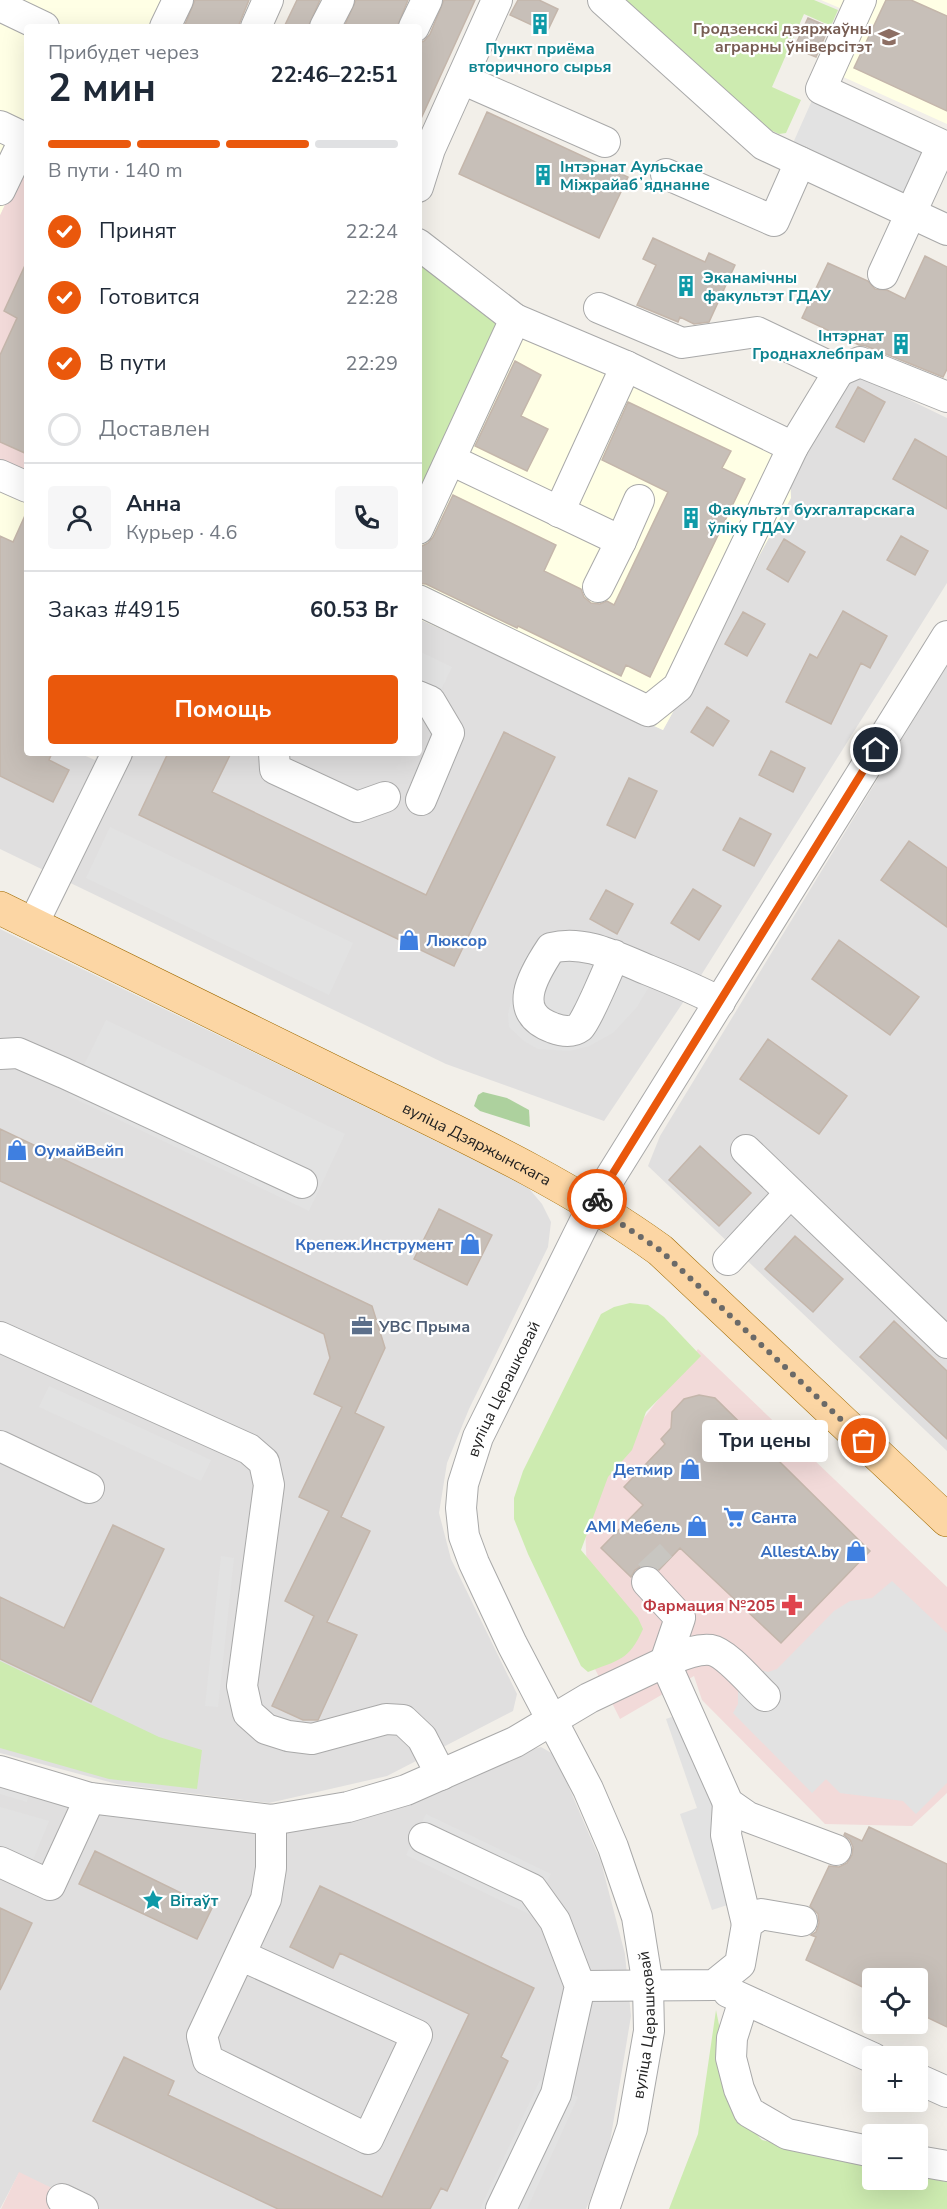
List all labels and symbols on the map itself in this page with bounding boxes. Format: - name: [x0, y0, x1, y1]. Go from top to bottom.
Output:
- building icon: Пункт приёма вторичного сырья: [528, 12, 552, 36]
- place label: Гродзенскі дзяржаўны аграрны ўніверсітэт: [693, 18, 872, 58]
- school or university icon: Гродзенскі дзяржаўны аграрны ўніверсітэт: [877, 25, 901, 49]
- place label: Пункт приёма вторичного сырья: [468, 38, 612, 78]
- place label: Інтэрнат Аульскае Міжрайабʼяднанне: [560, 156, 710, 196]
- building icon: Інтэрнат Аульскае Міжрайабʼяднанне: [531, 163, 555, 187]
- place label: Эканамічны факультэт ГДАУ: [703, 267, 831, 307]
- building icon: Эканамічны факультэт ГДАУ: [674, 274, 698, 298]
- place label: Інтэрнат Гроднахлебпрам: [752, 325, 884, 365]
- building icon: Інтэрнат Гроднахлебпрам: [889, 332, 913, 356]
- place label: Факультэт бухгалтарскага ўліку ГДАУ: [708, 499, 915, 539]
- building icon: Факультэт бухгалтарскага ўліку ГДАУ: [679, 506, 703, 530]
- pin: [850, 724, 901, 775]
- shop icon: Люксор: [397, 928, 421, 952]
- place label: Люксор: [426, 930, 487, 952]
- street label: вуліца Дзяржынскага: [399, 1097, 555, 1191]
- shop icon: ОумайВейп: [5, 1138, 29, 1162]
- place label: ОумайВейп: [34, 1140, 124, 1162]
- courier: [567, 1169, 627, 1229]
- shop icon: Крепеж.Инструмент: [458, 1232, 482, 1256]
- place label: Крепеж.Инструмент: [295, 1234, 453, 1256]
- office icon: УВС Прыма: [350, 1314, 374, 1338]
- place label: УВС Прыма: [378, 1316, 470, 1338]
- street label: вуліца Церашковай: [462, 1317, 546, 1460]
- pin: [838, 1415, 889, 1466]
- callout: Три цены: [702, 1420, 828, 1462]
- shop icon: Детмир: [678, 1457, 702, 1481]
- place label: Детмир: [613, 1459, 673, 1481]
- supermarket icon: Санта: [722, 1505, 746, 1529]
- place label: Санта: [751, 1507, 797, 1529]
- shop icon: AMI Мебель: [685, 1514, 709, 1538]
- place label: AMI Мебель: [586, 1516, 680, 1538]
- shop icon: AllestA.by: [844, 1539, 868, 1563]
- place label: AllestA.by: [760, 1541, 840, 1563]
- pharmacy icon: Фармация №205: [780, 1593, 804, 1617]
- place label: Фармация №205: [643, 1595, 775, 1617]
- place icon: Вітаўт: [141, 1888, 165, 1912]
- place label: Вітаўт: [170, 1890, 219, 1912]
- street label: вуліца Церашковай: [627, 1949, 661, 2101]

